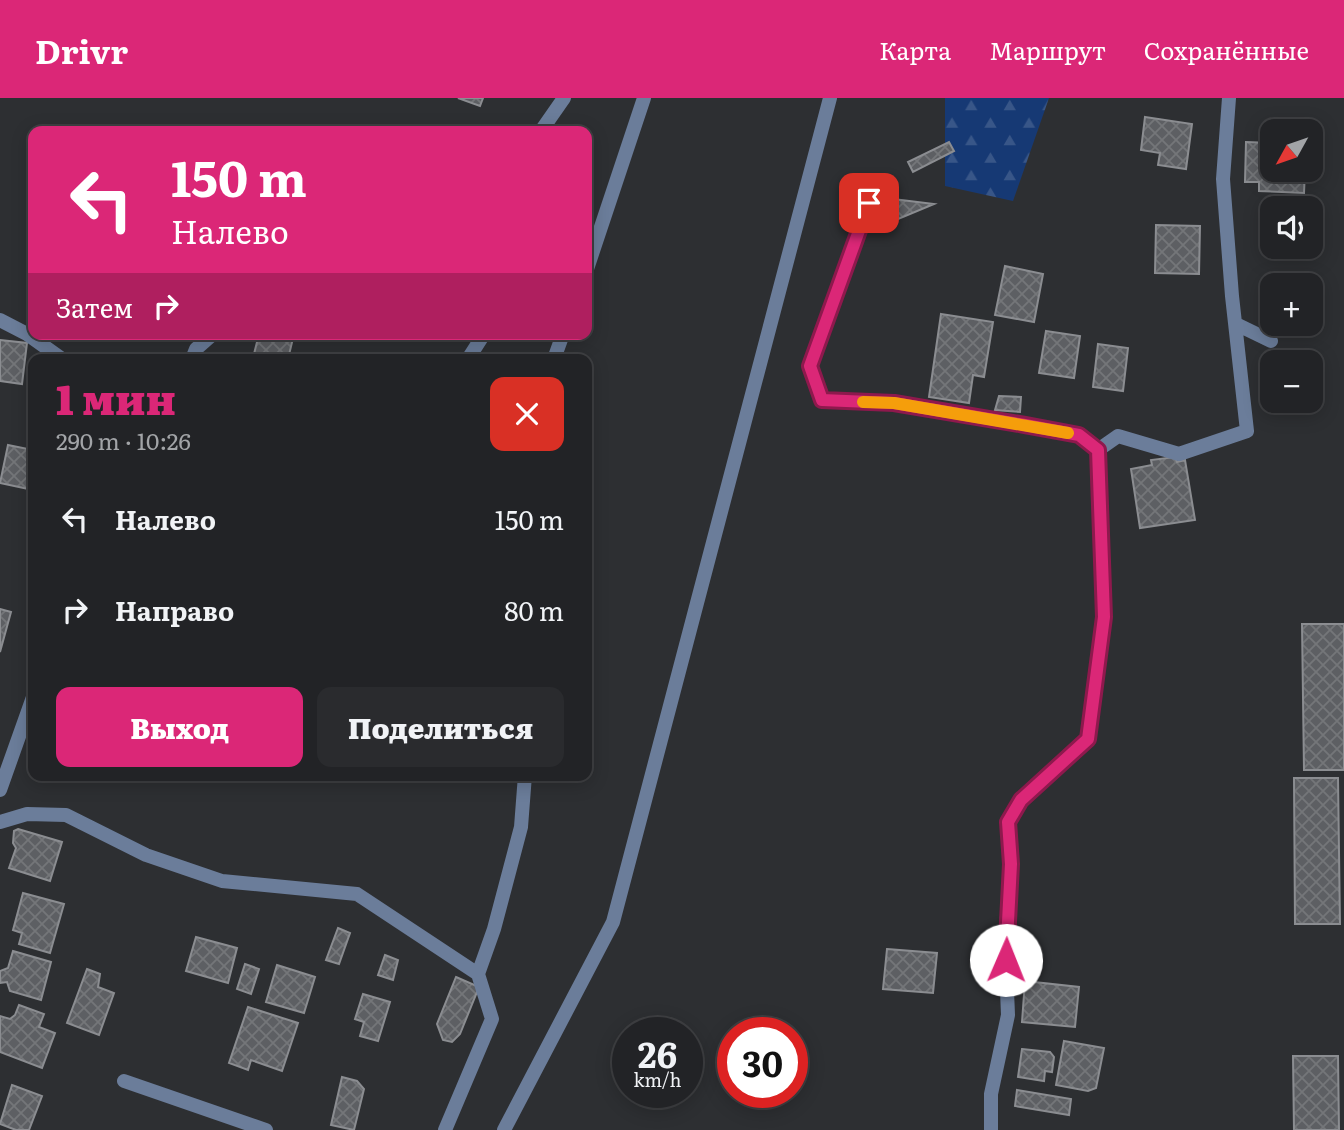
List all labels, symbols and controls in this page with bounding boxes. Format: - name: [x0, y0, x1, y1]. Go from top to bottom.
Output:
- text: Drivr: [35, 25, 128, 74]
- text: Карта: [879, 32, 951, 67]
- text: Маршрут: [989, 32, 1106, 67]
- text: Сохранённые: [1144, 32, 1309, 67]
- north arrow: [1260, 119, 1323, 182]
- map controls: [1260, 119, 1323, 413]
- text: 150 m: [171, 139, 307, 212]
- icon: left: [56, 154, 147, 245]
- pin: [839, 173, 899, 233]
- icon: arrive: [850, 184, 888, 222]
- button: sound: [1260, 196, 1323, 259]
- text: Налево: [171, 206, 289, 254]
- button: +: [1260, 273, 1323, 336]
- text: Затем: [56, 287, 133, 326]
- icon: right: [147, 287, 185, 325]
- button: −: [1260, 350, 1323, 413]
- text: 1 мин: [56, 366, 176, 428]
- button: close: [490, 377, 564, 451]
- text: 290 m · 10:26: [56, 423, 191, 457]
- text: Налево: [115, 499, 216, 538]
- text: 150 m: [495, 499, 564, 538]
- icon: left: [56, 500, 94, 538]
- text: Направо: [115, 590, 234, 629]
- text: 80 m: [504, 590, 564, 629]
- icon: right: [56, 591, 94, 629]
- button: Выход: [56, 687, 303, 767]
- button: Поделиться: [317, 687, 564, 767]
- position arrow: [969, 923, 1043, 997]
- speed limit sign: 30: [717, 1017, 808, 1108]
- text: 26: [638, 1027, 677, 1079]
- text: km/h: [634, 1066, 681, 1093]

